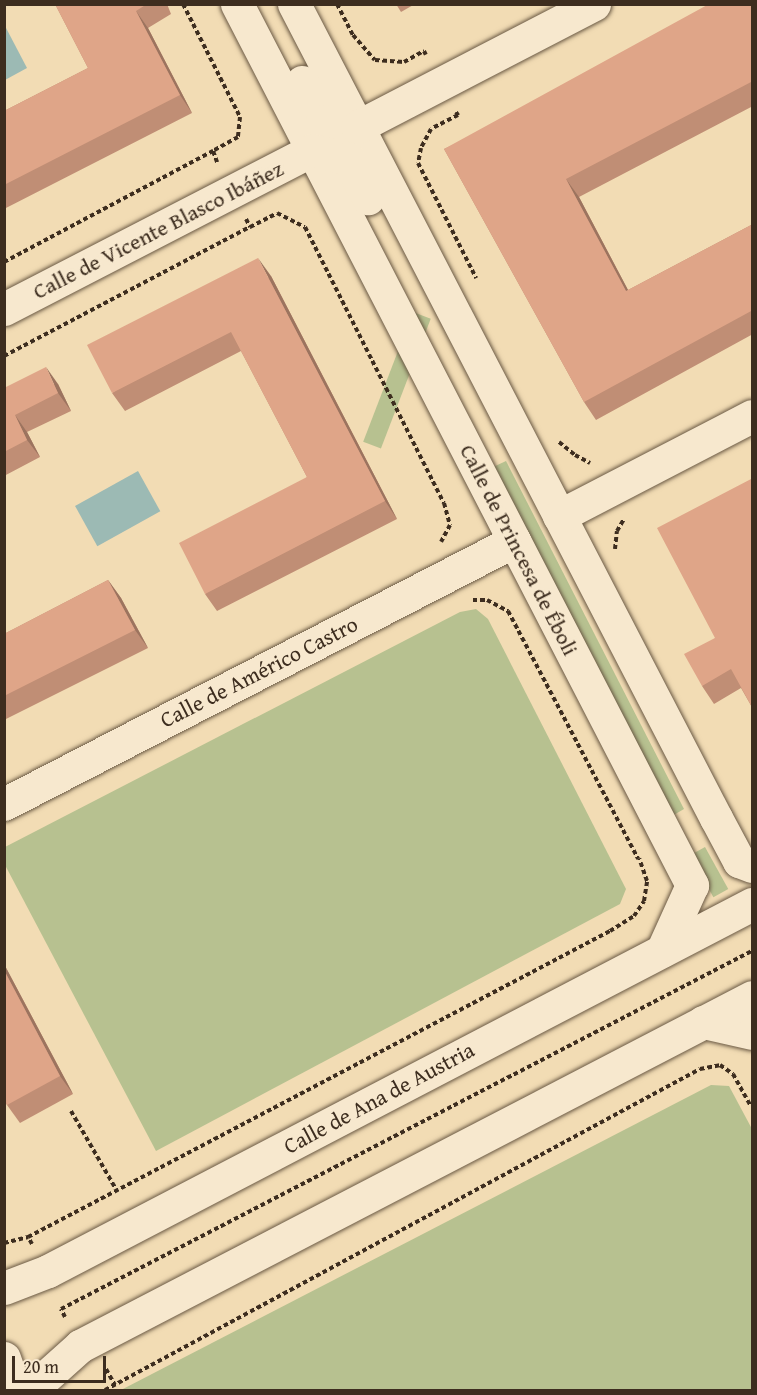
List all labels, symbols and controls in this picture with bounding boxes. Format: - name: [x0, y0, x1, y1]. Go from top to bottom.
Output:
- street label: Calle de Vicente Blasco Ibáñez: [29, 155, 287, 305]
- street label: Calle de Princesa de Éboli: [454, 440, 584, 660]
- street label: Calle de Américo Castro: [156, 611, 362, 733]
- street label: Calle de Ana de Austria: [279, 1037, 479, 1159]
- scale bar: [15, 1344, 110, 1382]
- text: 20 m: [23, 1353, 59, 1380]

